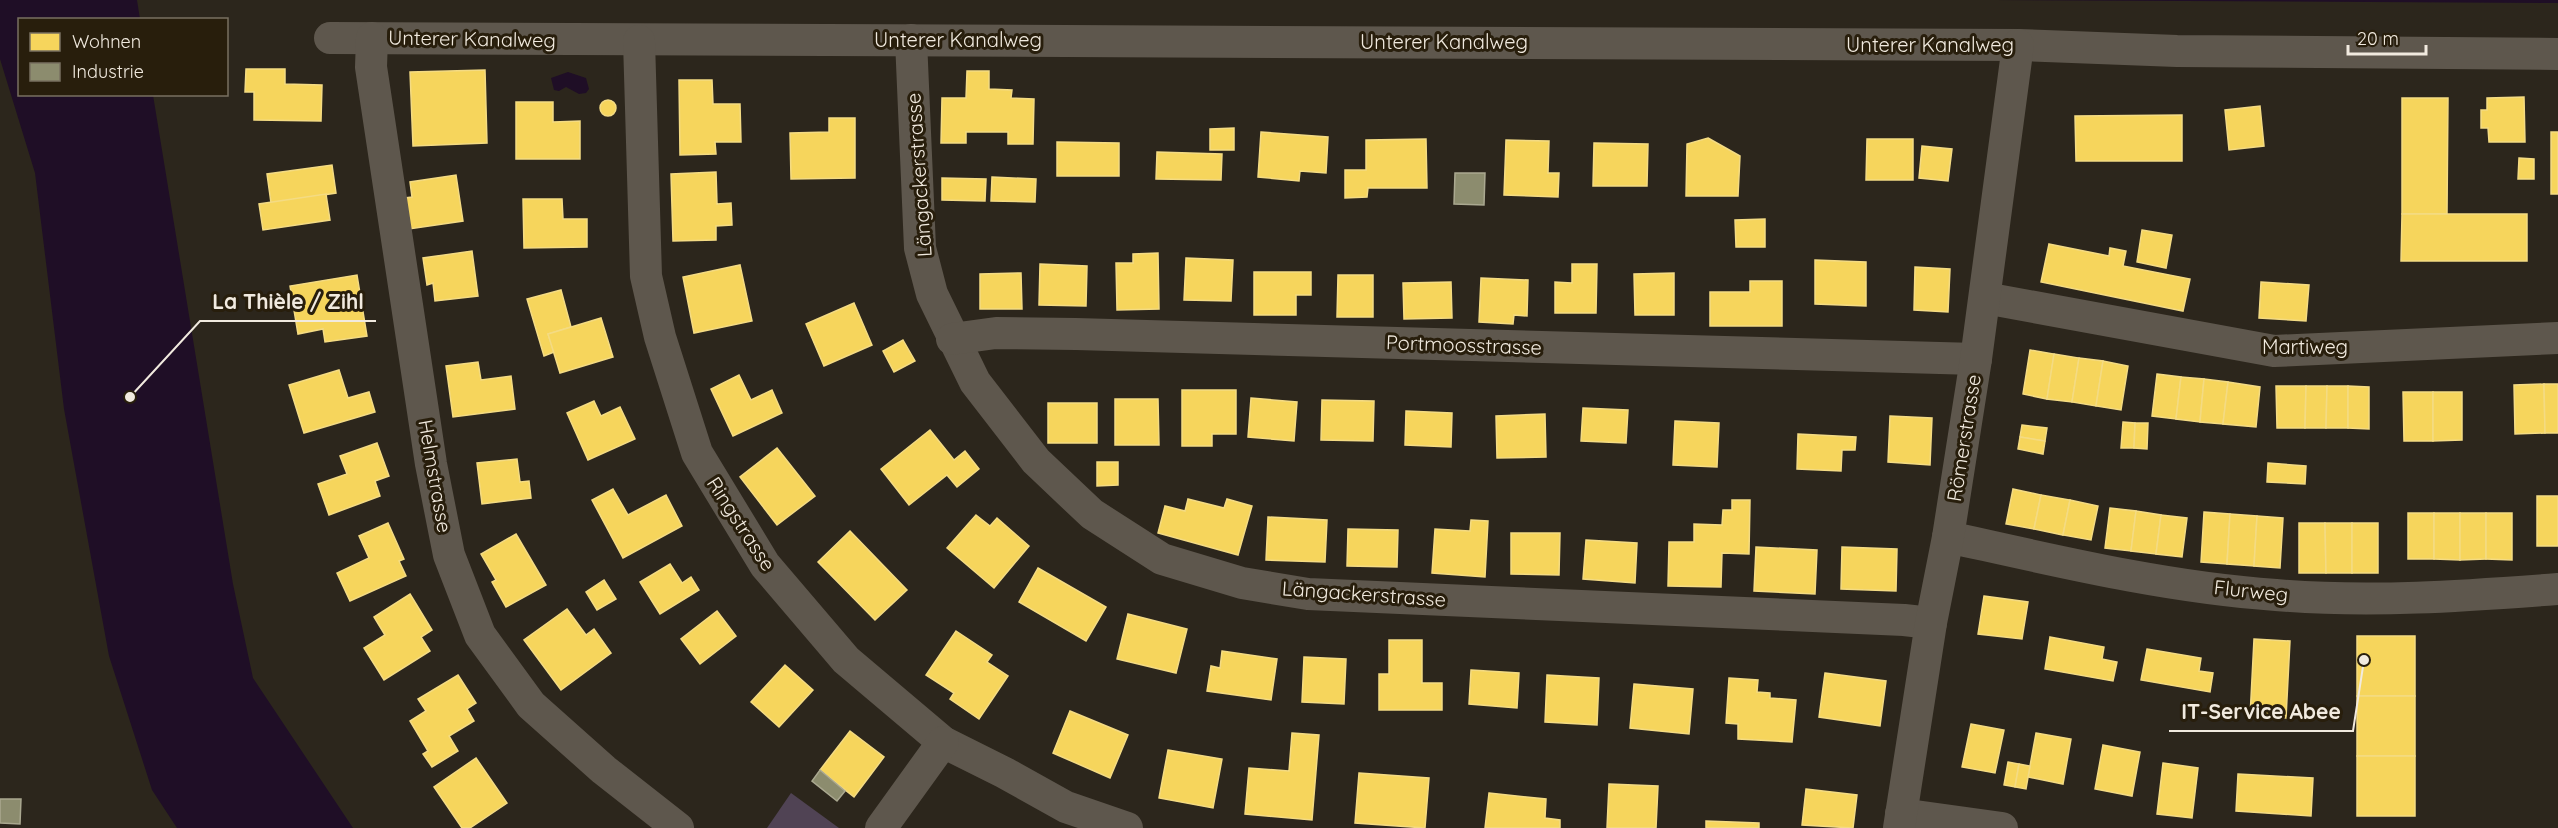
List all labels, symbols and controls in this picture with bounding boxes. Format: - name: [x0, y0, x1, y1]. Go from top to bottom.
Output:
- legend: [18, 18, 228, 96]
- scale bar: [2348, 18, 2426, 56]
- street label: Unterer Kanalweg: [388, 25, 556, 52]
- street label: Unterer Kanalweg: [874, 27, 1042, 52]
- text: 20 m: [2357, 27, 2399, 50]
- street label: Unterer Kanalweg: [1360, 29, 1528, 54]
- text: Wohnen: [72, 30, 141, 53]
- street label: Unterer Kanalweg: [1846, 32, 2014, 57]
- text: Industrie: [72, 60, 144, 83]
- street label: Längackerstrasse: [900, 92, 937, 258]
- callout: La Thièle / Zihl: [200, 282, 376, 321]
- text: La Thièle / Zihl: [212, 288, 364, 314]
- street label: Portmoosstrasse: [1386, 329, 1542, 360]
- street label: Martiweg: [2262, 334, 2348, 359]
- street label: Römerstrasse: [1941, 372, 1986, 503]
- street label: Helmstrasse: [413, 417, 458, 534]
- street label: Ringstrasse: [702, 472, 781, 576]
- street label: Flurweg: [2213, 574, 2289, 607]
- street label: Längackerstrasse: [1281, 575, 1447, 612]
- callout: IT-Service Abee: [2169, 692, 2353, 731]
- text: IT-Service Abee: [2181, 698, 2341, 724]

